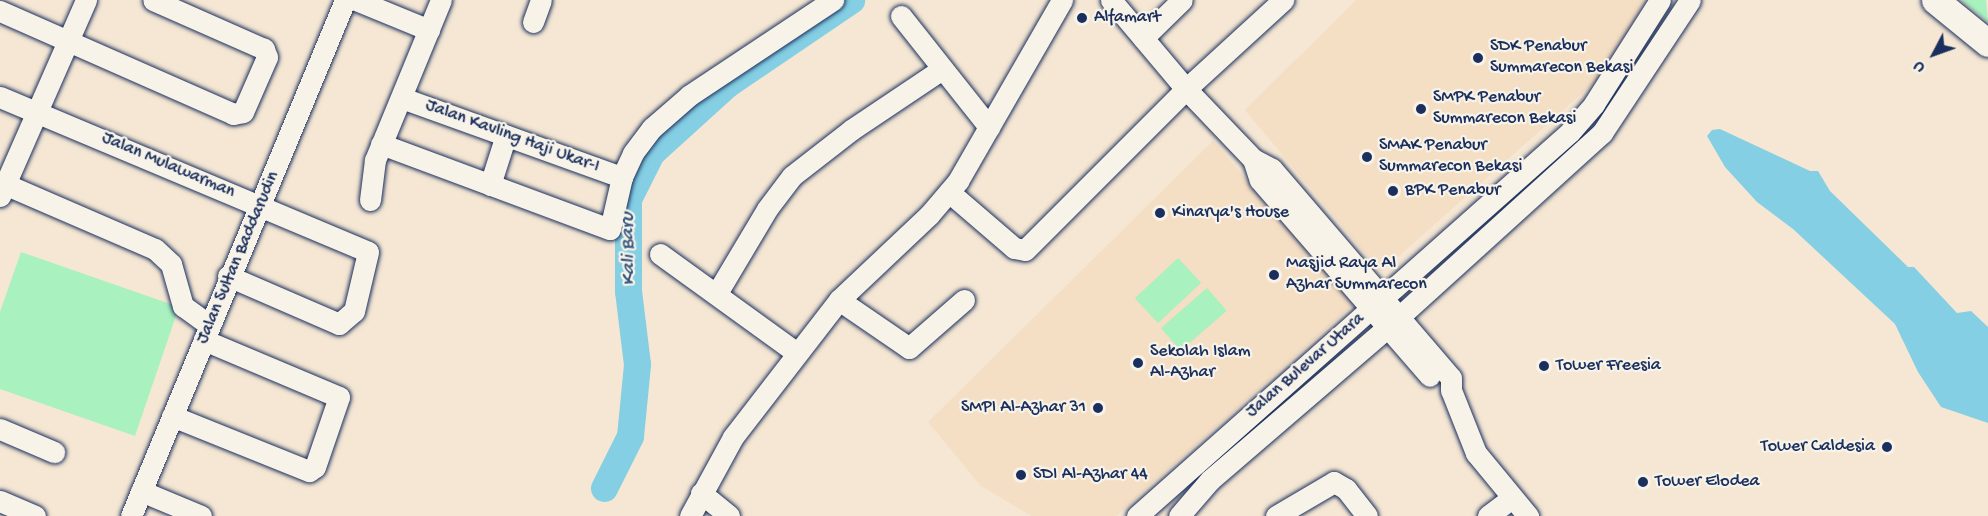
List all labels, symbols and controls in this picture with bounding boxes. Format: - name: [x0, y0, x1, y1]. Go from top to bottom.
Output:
- place label: Alfamart: [1094, 7, 1161, 29]
- marker: Alfamart: [1075, 11, 1089, 25]
- north arrow: [1904, 24, 1964, 84]
- place label: SDK Penabur Summarecon Bekasi: [1490, 37, 1633, 80]
- marker: SDK Penabur Summarecon Bekasi: [1471, 51, 1485, 65]
- text: U: [1910, 56, 1930, 76]
- place label: SMPK Penabur Summarecon Bekasi: [1433, 88, 1576, 130]
- street label: Jalan Kavling Haji Ukar-I: [422, 95, 602, 179]
- marker: SMPK Penabur Summarecon Bekasi: [1414, 102, 1428, 116]
- street label: Jalan Mulawarman: [98, 128, 238, 204]
- place label: SMAK Penabur Summarecon Bekasi: [1379, 136, 1522, 178]
- marker: SMAK Penabur Summarecon Bekasi: [1360, 150, 1374, 164]
- street label: Jalan Sultan Baddarudin: [193, 168, 285, 348]
- place label: BPK Penabur: [1405, 180, 1500, 202]
- marker: BPK Penabur: [1386, 184, 1400, 198]
- place label: Kinarya's House: [1172, 202, 1289, 224]
- marker: Kinarya's House: [1153, 206, 1167, 220]
- water label: Kali Baru: [616, 212, 642, 286]
- place label: Masjid Raya Al Azhar Summarecon: [1286, 254, 1427, 296]
- marker: Masjid Raya Al Azhar Summarecon: [1267, 268, 1281, 282]
- street label: Jalan Bulevar Utara: [1242, 309, 1370, 423]
- place label: Sekolah Islam Al-Azhar: [1150, 342, 1251, 385]
- place label: Tower Freesia: [1556, 355, 1661, 377]
- marker: Sekolah Islam Al-Azhar: [1131, 356, 1145, 370]
- marker: Tower Freesia: [1537, 359, 1551, 373]
- place label: SMPI Al-Azhar 31: [961, 397, 1086, 419]
- marker: SMPI Al-Azhar 31: [1091, 401, 1105, 415]
- place label: Tower Caldesia: [1761, 436, 1875, 458]
- marker: Tower Caldesia: [1880, 440, 1894, 454]
- place label: SDI Al-Azhar 44: [1033, 464, 1148, 486]
- marker: SDI Al-Azhar 44: [1014, 468, 1028, 482]
- place label: Tower Elodea: [1655, 471, 1759, 493]
- marker: Tower Elodea: [1636, 475, 1650, 489]

